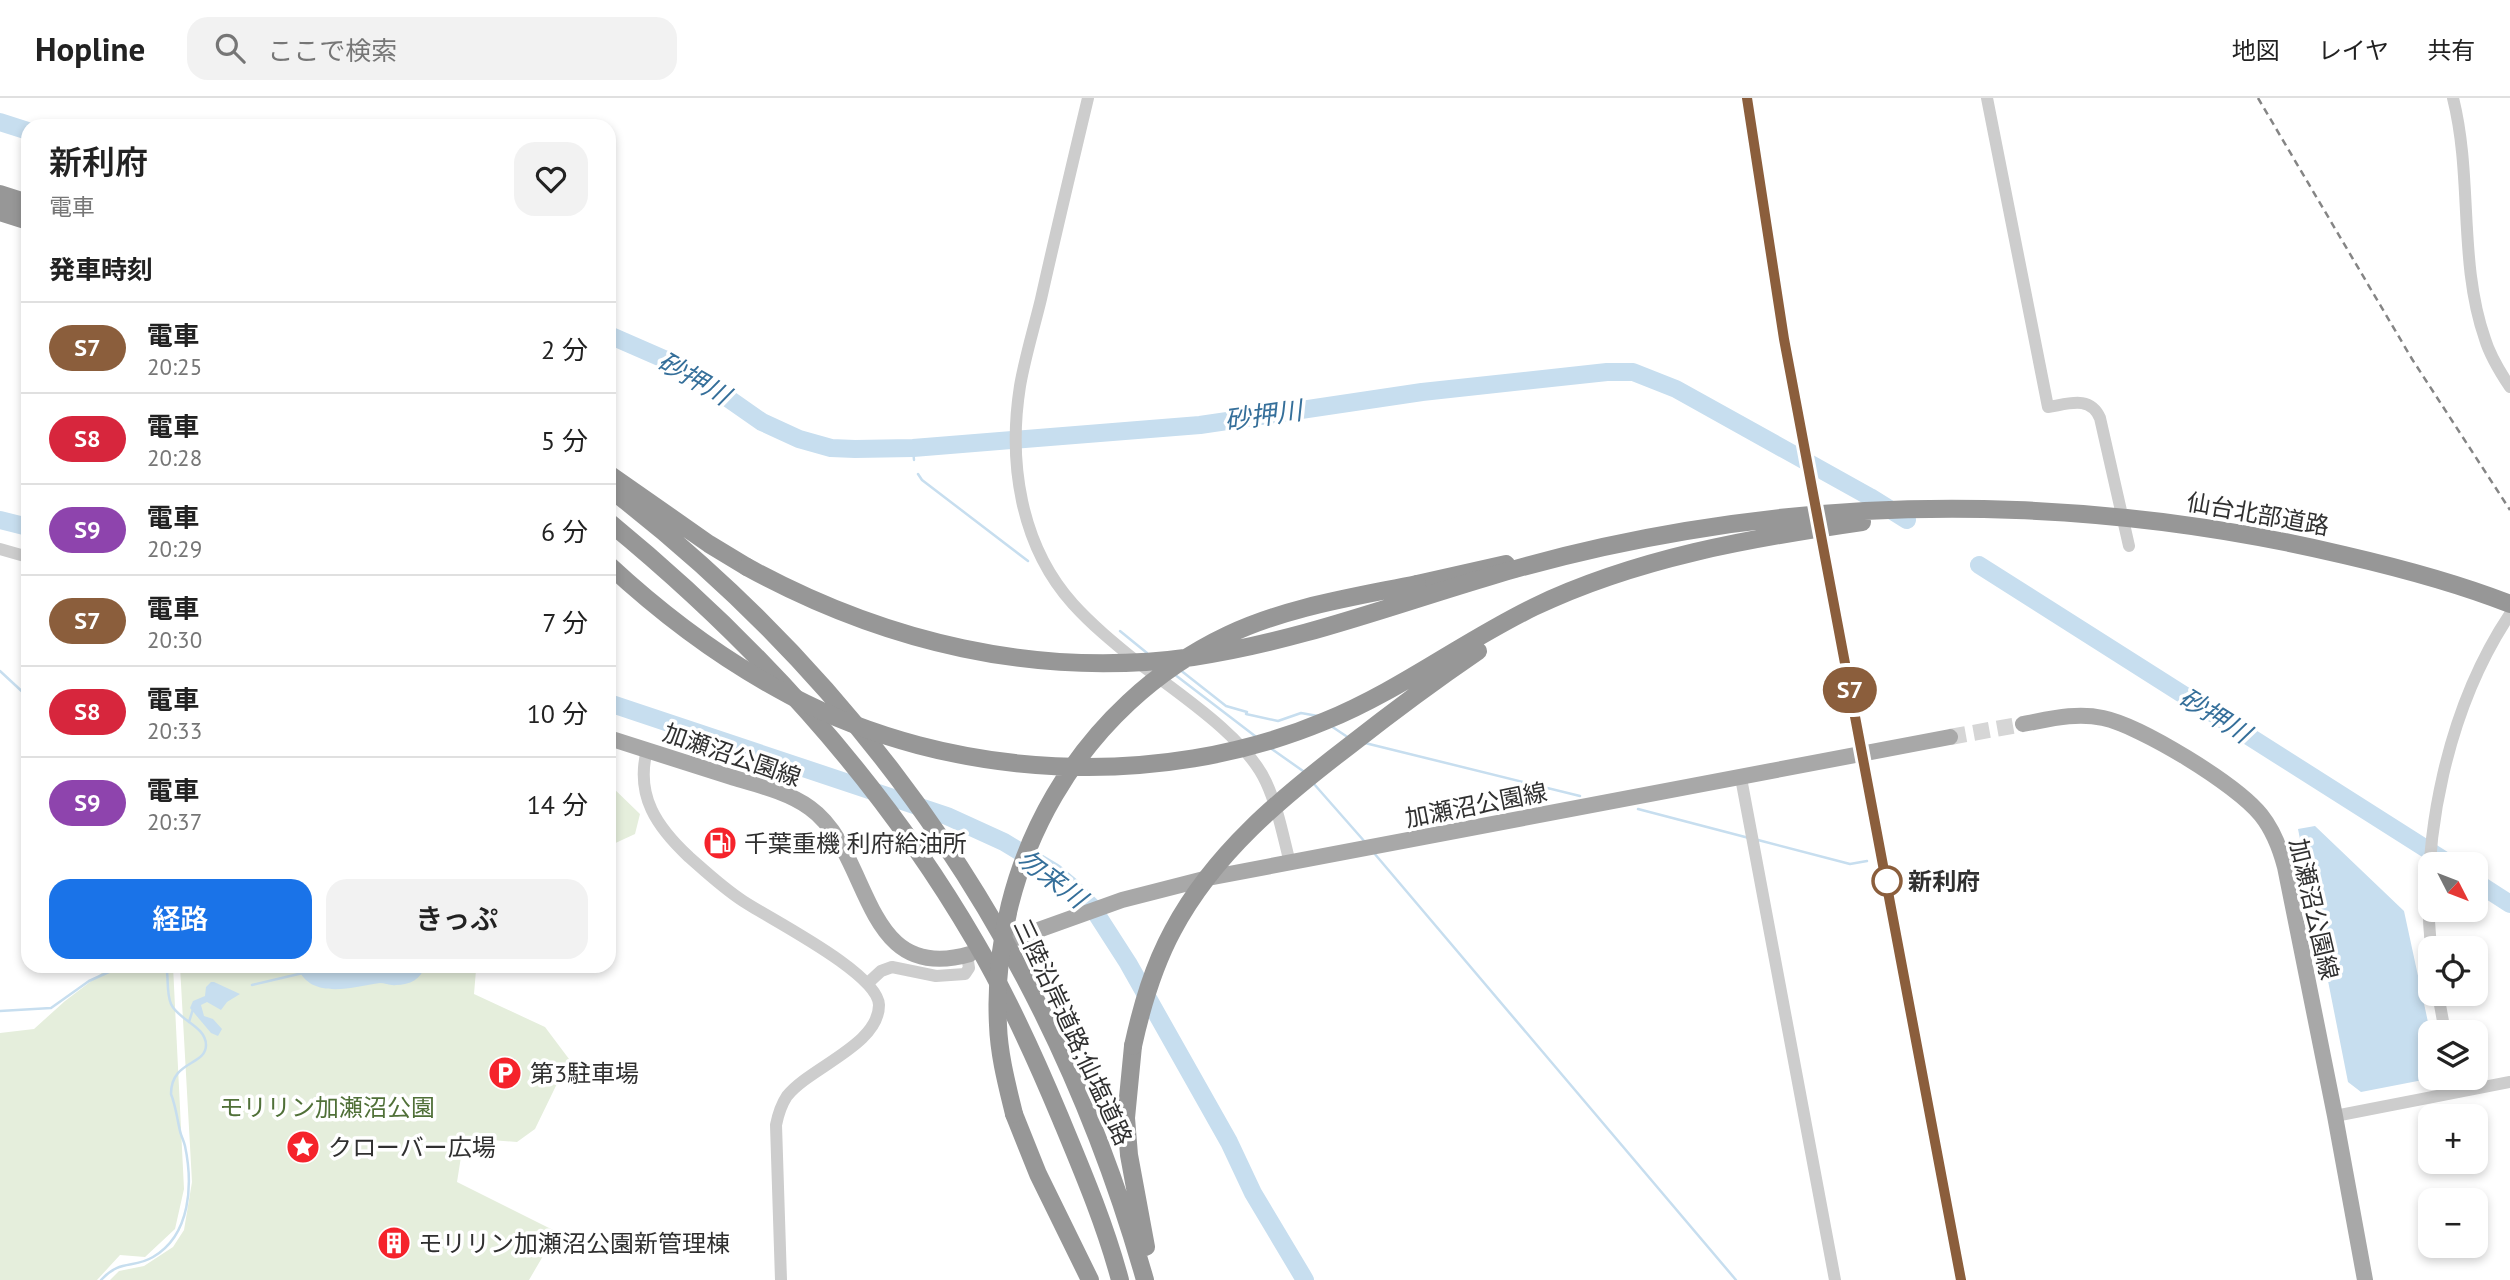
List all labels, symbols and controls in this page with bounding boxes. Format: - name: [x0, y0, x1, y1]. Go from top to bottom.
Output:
- search box: [187, 17, 677, 80]
- text: Hopline: [35, 27, 145, 70]
- icon: search: [211, 29, 249, 67]
- text: ここで検索: [267, 34, 397, 67]
- text: 地図: [2232, 35, 2280, 66]
- text: レイヤ: [2318, 35, 2389, 66]
- text: 共有: [2427, 35, 2475, 66]
- text: 新利府: [49, 140, 148, 183]
- button: heart: [514, 142, 588, 216]
- text: 電車: [49, 192, 95, 221]
- text: 発車時刻: [49, 253, 153, 286]
- text: 電車: [147, 319, 199, 352]
- text: S7: [74, 332, 101, 363]
- text: 2 分: [541, 333, 588, 366]
- water label: 砂押川: [652, 344, 739, 413]
- text: 20:25: [147, 352, 202, 381]
- water label: 砂押川: [1222, 393, 1307, 437]
- text: 電車: [147, 410, 199, 443]
- text: S8: [74, 423, 101, 454]
- text: 5 分: [541, 424, 588, 457]
- text: 20:28: [147, 443, 202, 472]
- street label: 仙台北部道路: [2184, 486, 2332, 542]
- text: 電車: [147, 501, 199, 534]
- text: S9: [74, 514, 101, 545]
- text: 6 分: [541, 515, 588, 548]
- text: 20:29: [147, 534, 202, 563]
- text: 電車: [147, 592, 199, 625]
- text: S7: [74, 605, 101, 636]
- text: 7 分: [542, 606, 588, 639]
- text: 20:30: [147, 625, 202, 654]
- line badge: S7: [1818, 667, 1882, 713]
- text: S7: [1837, 674, 1863, 705]
- water label: 砂押川: [2173, 680, 2259, 751]
- text: 電車: [147, 683, 199, 716]
- text: S8: [74, 696, 101, 727]
- text: 10 分: [527, 697, 588, 730]
- text: 20:33: [147, 716, 202, 745]
- street label: 加瀬沼公園線: [659, 717, 805, 793]
- text: 電車: [147, 774, 199, 807]
- street label: 加瀬沼公園線: [1402, 776, 1550, 834]
- text: S9: [74, 787, 101, 818]
- text: 14 分: [527, 788, 588, 821]
- text: 20:37: [147, 807, 202, 836]
- fuel station icon: 千葉重機 利府給油所: [701, 824, 739, 862]
- place label: 千葉重機 利府給油所: [744, 828, 966, 859]
- street label: 加瀬沼公園線: [2283, 835, 2345, 983]
- water label: 勿来川: [1011, 841, 1095, 916]
- north arrow: [2418, 852, 2488, 922]
- map controls: [2418, 852, 2488, 1258]
- marker: 新利府: [1872, 866, 1902, 896]
- place label: 新利府: [1908, 866, 1980, 897]
- button: 経路: [49, 879, 312, 959]
- button: きっぷ: [326, 879, 588, 959]
- street label: 三陸沿岸道路;仙塩道路: [1007, 914, 1139, 1150]
- button: locate: [2418, 936, 2488, 1006]
- button: layers: [2418, 1020, 2488, 1090]
- parking icon: 第3駐車場: [486, 1054, 524, 1092]
- place label: 第3駐車場: [530, 1058, 639, 1089]
- park label: モリリン加瀬沼公園: [219, 1092, 435, 1123]
- button: +: [2418, 1104, 2488, 1174]
- place icon: クローバー広場: [284, 1128, 322, 1166]
- place label: クローバー広場: [328, 1132, 496, 1163]
- button: −: [2418, 1188, 2488, 1258]
- building icon: モリリン加瀬沼公園新管理棟: [375, 1224, 413, 1262]
- place label: モリリン加瀬沼公園新管理棟: [418, 1228, 730, 1259]

